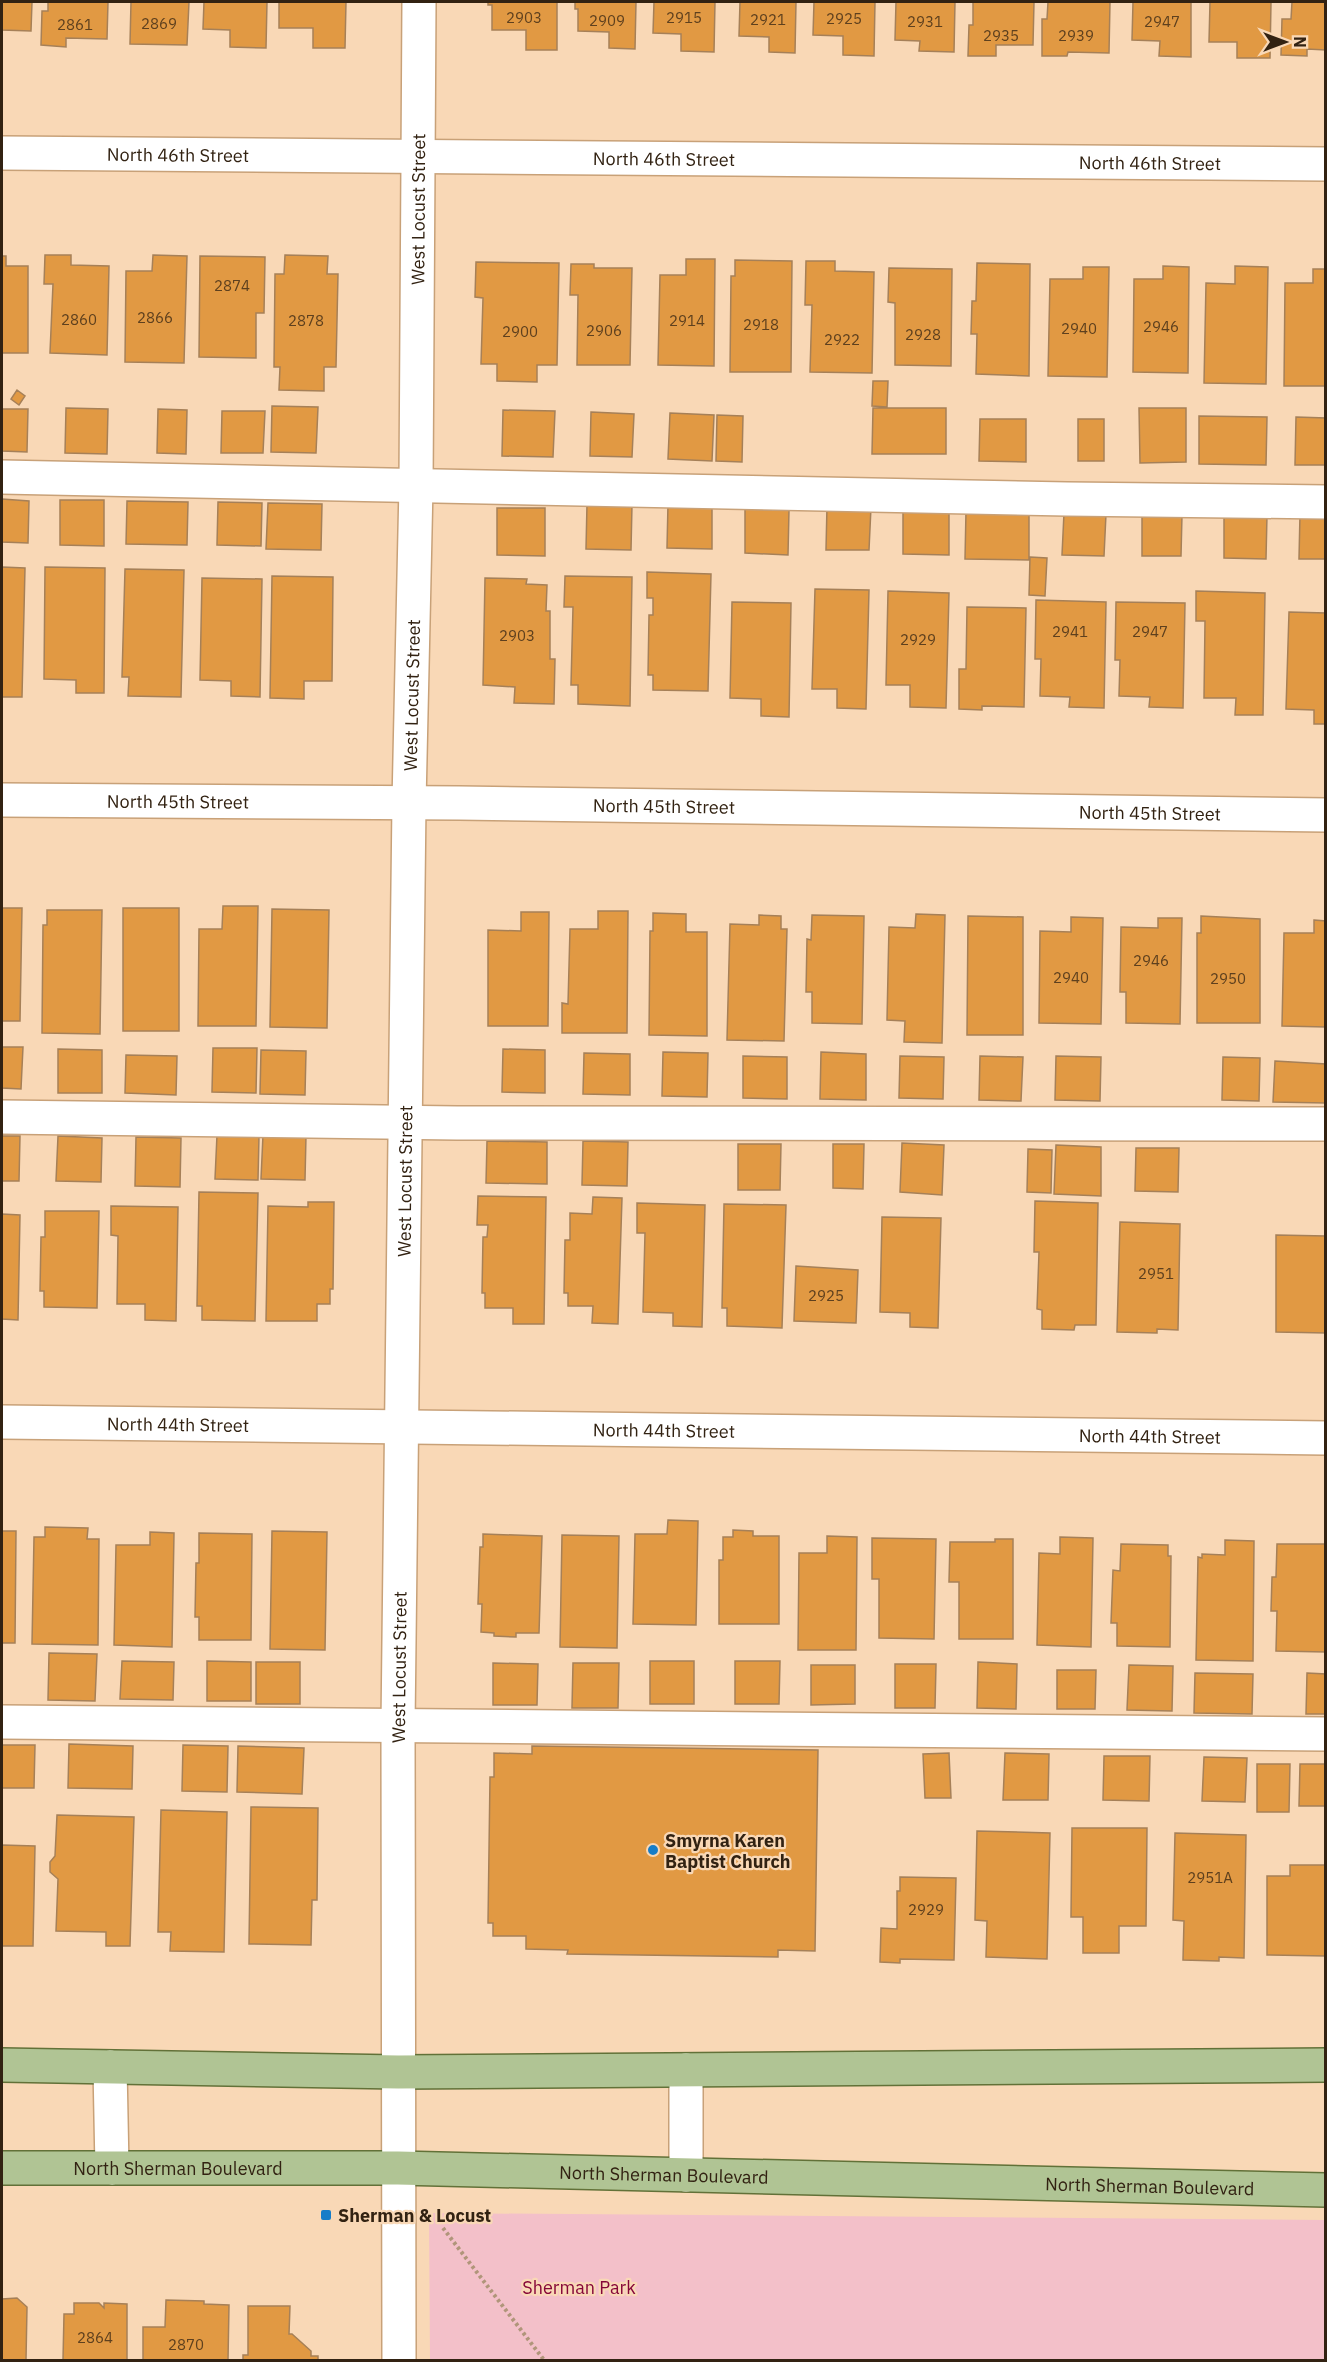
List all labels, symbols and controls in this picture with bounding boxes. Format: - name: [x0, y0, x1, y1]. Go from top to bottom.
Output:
- house number: 2903: [506, 8, 542, 27]
- house number: 2915: [666, 8, 702, 27]
- house number: 2925: [826, 9, 862, 28]
- house number: 2921: [750, 10, 786, 29]
- house number: 2909: [589, 11, 625, 30]
- house number: 2931: [907, 12, 943, 31]
- house number: 2947: [1144, 12, 1180, 31]
- north arrow: [1255, 12, 1315, 72]
- house number: 2869: [141, 14, 177, 33]
- house number: 2861: [57, 15, 93, 34]
- house number: 2935: [983, 26, 1019, 45]
- house number: 2939: [1058, 26, 1094, 45]
- text: N: [1290, 36, 1310, 48]
- street label: West Locust Street: [406, 133, 430, 285]
- street label: North 46th Street: [107, 142, 249, 167]
- street label: North 46th Street: [593, 146, 735, 171]
- street label: North 46th Street: [1079, 150, 1221, 175]
- house number: 2874: [214, 276, 250, 295]
- house number: 2866: [137, 308, 173, 327]
- house number: 2860: [61, 310, 97, 329]
- house number: 2878: [288, 311, 324, 330]
- house number: 2914: [669, 311, 705, 330]
- house number: 2918: [743, 315, 779, 334]
- house number: 2946: [1143, 317, 1179, 336]
- house number: 2940: [1061, 319, 1097, 338]
- house number: 2906: [586, 321, 622, 340]
- house number: 2900: [502, 322, 538, 341]
- house number: 2928: [905, 325, 941, 344]
- house number: 2922: [824, 330, 860, 349]
- street label: West Locust Street: [398, 619, 425, 771]
- house number: 2941: [1052, 622, 1088, 641]
- house number: 2947: [1132, 622, 1168, 641]
- house number: 2903: [499, 626, 535, 645]
- house number: 2929: [900, 630, 936, 649]
- street label: North 45th Street: [107, 789, 249, 813]
- street label: North 45th Street: [593, 793, 735, 818]
- street label: North 45th Street: [1079, 800, 1221, 825]
- house number: 2946: [1133, 951, 1169, 970]
- house number: 2940: [1053, 968, 1089, 987]
- house number: 2950: [1210, 969, 1246, 988]
- street label: West Locust Street: [392, 1105, 417, 1257]
- house number: 2951: [1138, 1264, 1174, 1283]
- house number: 2925: [808, 1286, 844, 1305]
- street label: North 44th Street: [107, 1412, 249, 1436]
- street label: North 44th Street: [593, 1418, 735, 1442]
- street label: North 44th Street: [1079, 1424, 1221, 1448]
- street label: West Locust Street: [386, 1591, 411, 1743]
- place label: Smyrna Karen Baptist Church: [665, 1829, 791, 1873]
- marker: Smyrna Karen Baptist Church: [646, 1843, 660, 1857]
- house number: 2951A: [1187, 1868, 1233, 1887]
- house number: 2929: [908, 1900, 944, 1919]
- street label: North Sherman Boulevard: [73, 2157, 283, 2180]
- street label: North Sherman Boulevard: [559, 2160, 769, 2188]
- street label: North Sherman Boulevard: [1045, 2172, 1255, 2200]
- place label: Sherman & Locust: [338, 2204, 491, 2227]
- marker: Sherman & Locust: [319, 2208, 333, 2222]
- park label: Sherman Park: [522, 2276, 636, 2299]
- house number: 2864: [77, 2328, 113, 2347]
- house number: 2870: [168, 2335, 204, 2354]

